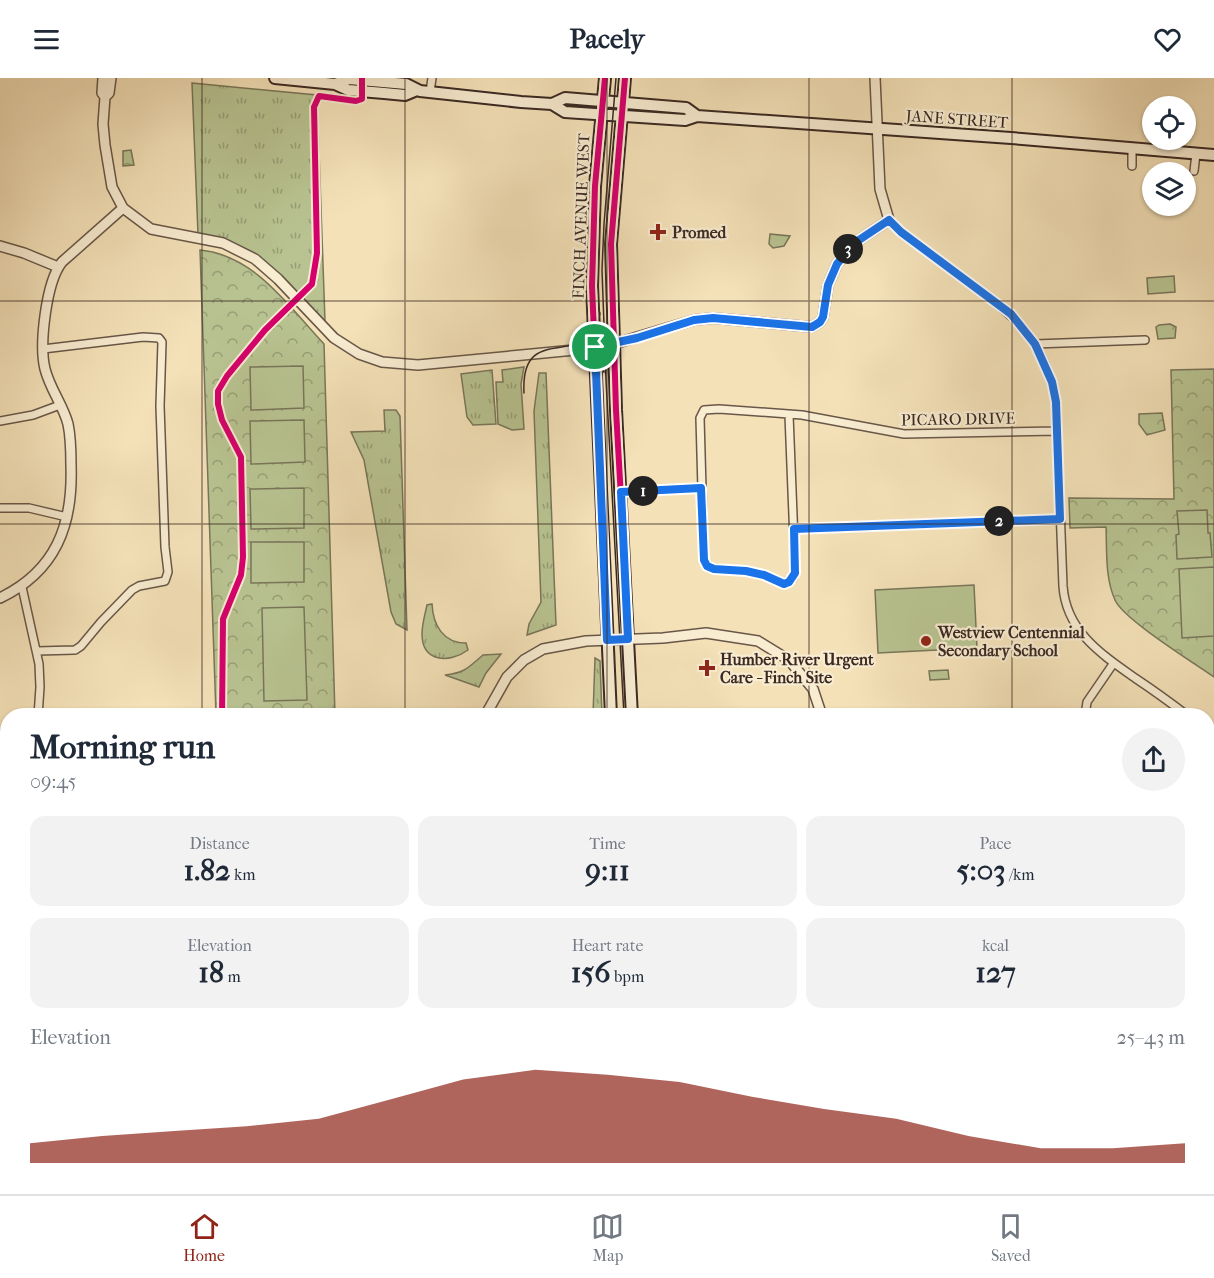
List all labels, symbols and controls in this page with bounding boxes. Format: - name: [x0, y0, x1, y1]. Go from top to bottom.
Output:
- icon: menu: [30, 23, 63, 56]
- text: Pacely: [570, 23, 644, 55]
- icon: heart: [1151, 23, 1184, 56]
- map controls: [1142, 96, 1196, 216]
- button: locate: [1142, 96, 1196, 150]
- street label: JANE STREET: [903, 106, 1009, 132]
- street label: FINCH AVENUE WEST: [569, 133, 593, 299]
- button: layers: [1142, 162, 1196, 216]
- marker: Promed: [649, 223, 667, 241]
- place label: Promed: [672, 223, 728, 242]
- pin: 3: [833, 234, 863, 264]
- text: 3: [845, 239, 851, 258]
- pin: [569, 321, 620, 372]
- icon: arrive: [578, 330, 611, 363]
- street label: PICARO DRIVE: [901, 409, 1015, 429]
- pin: 1: [628, 476, 658, 506]
- text: 1: [640, 481, 646, 500]
- pin: 2: [984, 506, 1014, 536]
- text: 2: [995, 511, 1003, 530]
- place label: Westview Centennial Secondary School: [937, 623, 1085, 661]
- marker: Westview Centennial Secondary School: [919, 634, 933, 648]
- place label: Humber River Urgent Care - Finch Site: [720, 650, 874, 687]
- marker: Humber River Urgent Care - Finch Site: [698, 659, 716, 677]
- text: Morning run: [30, 728, 215, 767]
- button: share: [1122, 728, 1185, 791]
- text: 09:45: [30, 770, 76, 793]
- text: Distance: [189, 834, 250, 853]
- text: Time: [589, 834, 626, 853]
- text: Pace: [980, 834, 1011, 853]
- text: 1.82: [184, 853, 231, 888]
- text: 9:11: [585, 853, 630, 888]
- text: 5:03: [957, 853, 1006, 888]
- text: km: [231, 865, 255, 884]
- text: /km: [1006, 865, 1034, 884]
- text: Elevation: [187, 936, 252, 955]
- text: Heart rate: [572, 936, 643, 955]
- text: kcal: [982, 936, 1009, 955]
- text: 18: [198, 955, 224, 990]
- text: 156: [571, 955, 611, 990]
- text: 127: [975, 955, 1016, 990]
- text: m: [224, 967, 241, 986]
- text: bpm: [611, 967, 644, 986]
- text: Elevation: [30, 1026, 111, 1049]
- text: 25–43 m: [1116, 1026, 1185, 1049]
- tab: Home: [183, 1210, 225, 1265]
- tab: Map: [591, 1210, 624, 1265]
- tab: Saved: [991, 1210, 1031, 1265]

